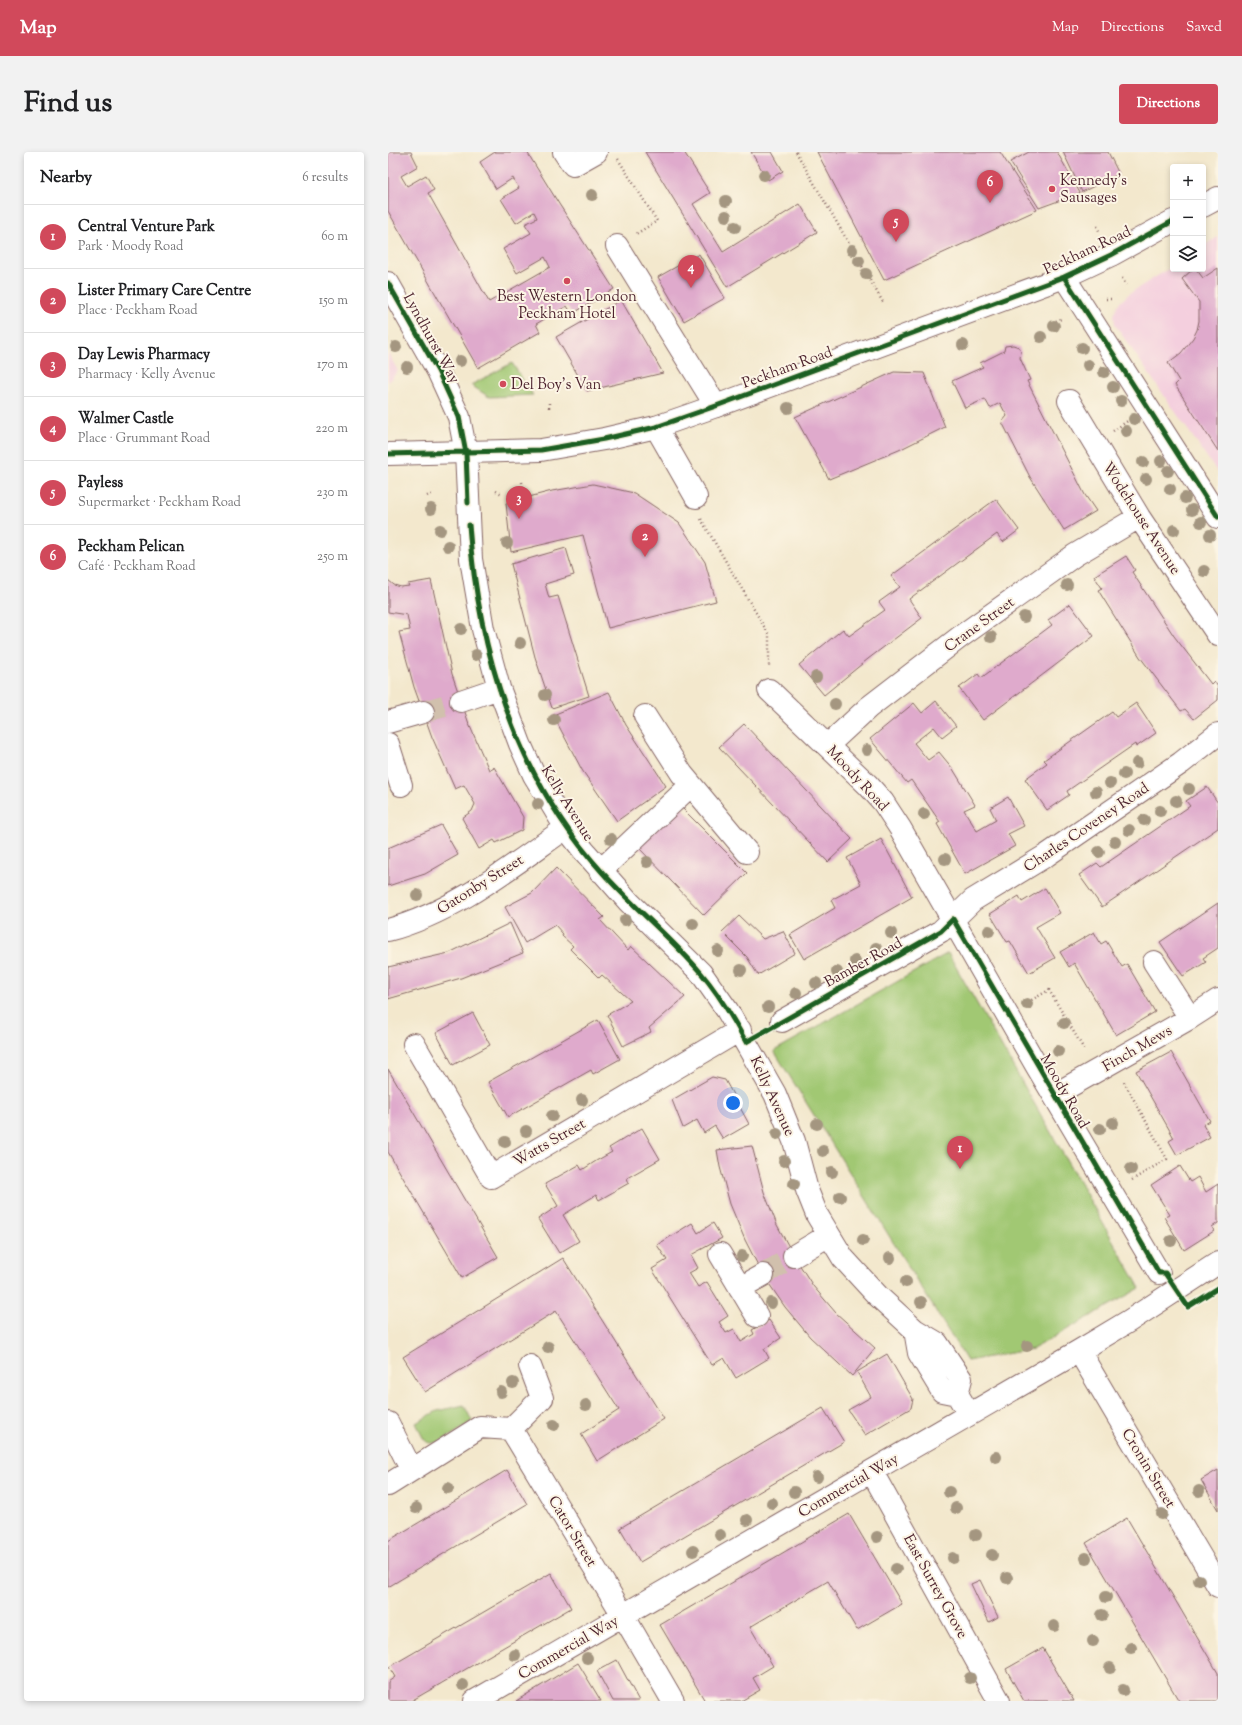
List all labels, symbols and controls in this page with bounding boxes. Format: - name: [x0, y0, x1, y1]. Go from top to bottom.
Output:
- text: Map: [20, 15, 57, 42]
- text: Map: [1052, 18, 1079, 38]
- text: Directions: [1101, 18, 1164, 38]
- text: Saved: [1186, 18, 1222, 38]
- text: Find us: [24, 84, 112, 124]
- button: Directions: [1119, 84, 1218, 124]
- map controls: [1170, 164, 1206, 272]
- button: +: [1170, 164, 1206, 200]
- text: Nearby: [40, 166, 92, 190]
- text: 6 results: [302, 169, 348, 187]
- pin: 6: [977, 170, 1003, 203]
- place label: Kennedy's Sausages: [1060, 171, 1127, 209]
- marker: Kennedy's Sausages: [1047, 184, 1057, 194]
- button: −: [1170, 200, 1206, 236]
- pin: 5: [883, 209, 909, 242]
- text: Central Venture Park: [78, 217, 215, 238]
- street label: Peckham Road: [1040, 222, 1135, 281]
- text: 1: [51, 228, 55, 246]
- text: 60 m: [321, 228, 348, 246]
- button: layers: [1170, 236, 1206, 272]
- text: Park · Moody Road: [78, 238, 183, 256]
- pin: 4: [678, 255, 704, 288]
- marker: Best Western London Peckham Hotel: [562, 276, 572, 286]
- text: Lister Primary Care Centre: [78, 281, 251, 302]
- place label: Best Western London Peckham Hotel: [497, 287, 637, 325]
- street label: Lyndhurst Way: [397, 290, 464, 388]
- text: 2: [50, 292, 56, 310]
- text: 150 m: [319, 292, 348, 310]
- text: Place · Peckham Road: [78, 302, 198, 320]
- street label: Peckham Road: [739, 342, 836, 394]
- text: Day Lewis Pharmacy: [78, 345, 210, 366]
- text: 3: [50, 356, 56, 374]
- text: 170 m: [317, 356, 348, 374]
- text: Pharmacy · Kelly Avenue: [78, 366, 216, 384]
- place label: Del Boy's Van: [511, 375, 602, 396]
- marker: Del Boy's Van: [498, 379, 508, 389]
- text: Walmer Castle: [78, 409, 174, 430]
- text: 4: [50, 420, 56, 438]
- text: 220 m: [315, 420, 348, 438]
- text: Place · Grummant Road: [78, 430, 210, 448]
- street label: Wodehouse Avenue: [1096, 458, 1185, 579]
- text: Payless: [78, 473, 123, 494]
- text: 5: [51, 484, 55, 502]
- text: 230 m: [316, 484, 348, 502]
- pin: 3: [506, 486, 532, 519]
- text: Supermarket · Peckham Road: [78, 494, 241, 512]
- pin: 2: [632, 524, 658, 557]
- text: Peckham Pelican: [78, 537, 185, 558]
- text: 6: [50, 548, 56, 566]
- text: 250 m: [317, 548, 348, 566]
- text: Café · Peckham Road: [78, 558, 195, 576]
- street label: Crane Street: [941, 593, 1019, 658]
- street label: Moody Road: [821, 742, 893, 817]
- street label: Kelly Avenue: [535, 762, 598, 846]
- street label: Charles Coveney Road: [1020, 778, 1154, 878]
- street label: Gatonby Street: [434, 850, 528, 920]
- street label: Bamber Road: [821, 933, 907, 993]
- street label: Finch Mews: [1099, 1021, 1177, 1078]
- street label: Moody Road: [1034, 1051, 1094, 1133]
- street label: Kelly Avenue: [744, 1053, 799, 1140]
- your location: [723, 1093, 743, 1113]
- street label: Watts Street: [510, 1114, 590, 1173]
- pin: 1: [947, 1136, 973, 1169]
- street label: Cronin Street: [1116, 1425, 1180, 1513]
- street label: Commercial Way: [795, 1449, 903, 1524]
- street label: Cator Street: [542, 1492, 601, 1571]
- street label: East Surrey Grove: [897, 1531, 972, 1643]
- street label: Commercial Way: [515, 1611, 623, 1686]

